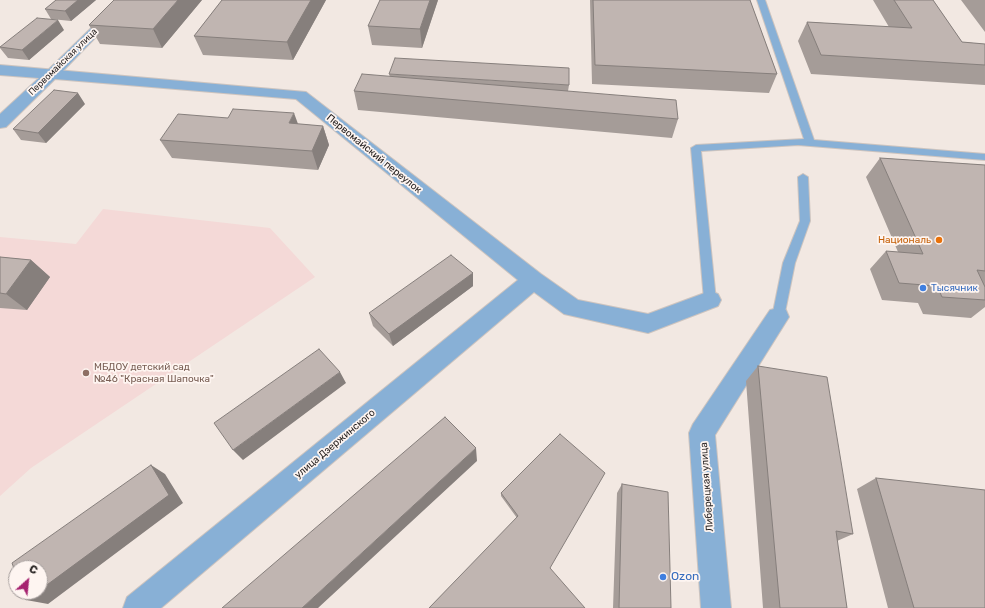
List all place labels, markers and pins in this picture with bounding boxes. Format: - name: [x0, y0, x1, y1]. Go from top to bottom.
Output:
- place label: Националь: [878, 234, 931, 246]
- marker: Националь: [934, 235, 944, 245]
- place label: Тысячник: [931, 282, 978, 294]
- marker: Тысячник: [918, 283, 928, 293]
- place label: МБДОУ детский сад №46 "Красная Шапочка": [94, 361, 214, 384]
- marker: МБДОУ детский сад №46 "Красная Шапочка": [81, 368, 91, 378]
- place label: Ozon: [671, 570, 699, 584]
- marker: Ozon: [658, 572, 668, 582]

